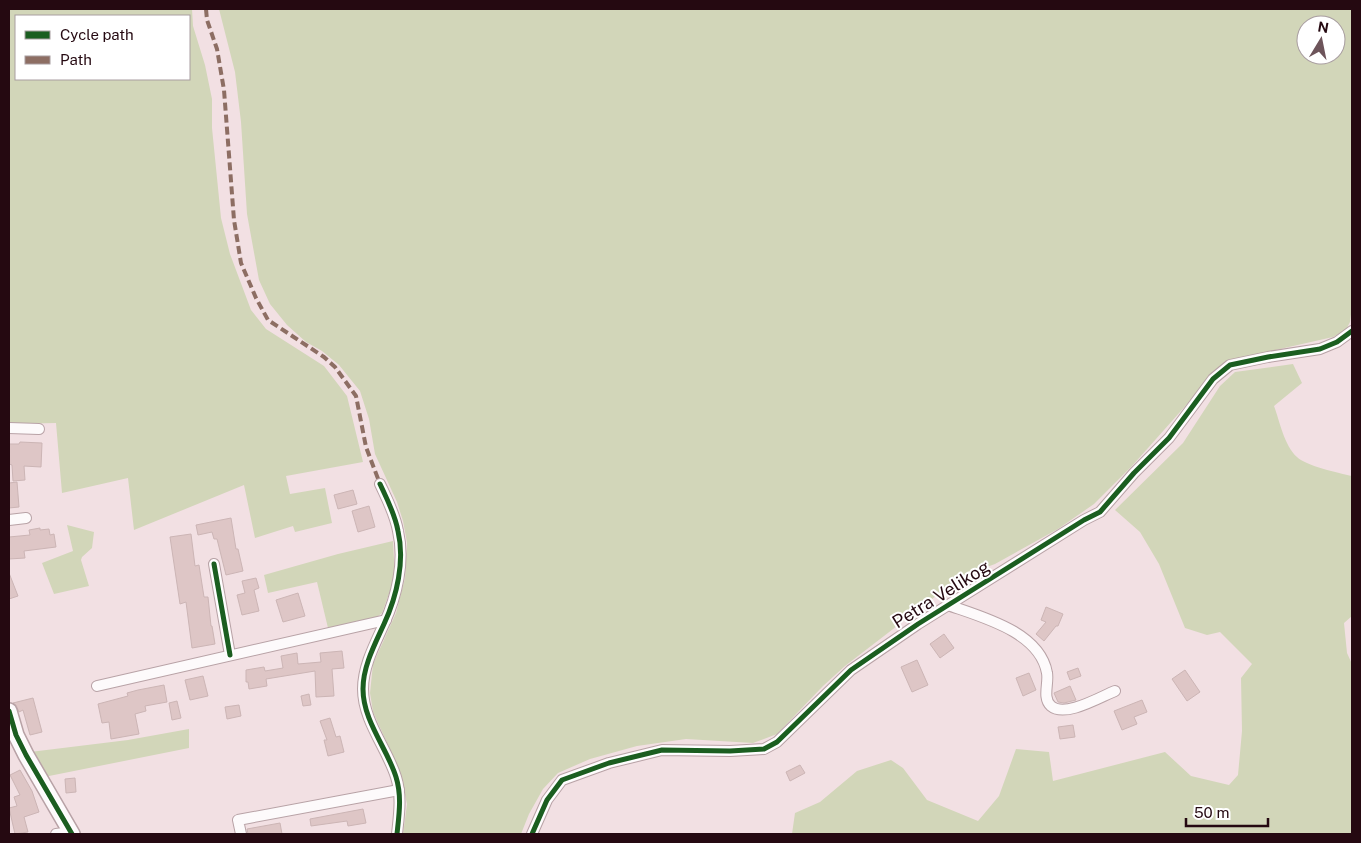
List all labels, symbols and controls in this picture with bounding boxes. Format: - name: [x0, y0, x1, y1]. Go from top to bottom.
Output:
- legend: [15, 15, 190, 80]
- north arrow: [1296, 15, 1346, 65]
- text: N: [1316, 18, 1330, 36]
- text: Cycle path: [60, 26, 134, 43]
- text: Path: [60, 51, 92, 68]
- street label: Petra Velikog: [888, 556, 994, 632]
- scale bar: [1186, 796, 1268, 828]
- text: 50 m: [1194, 804, 1229, 821]

